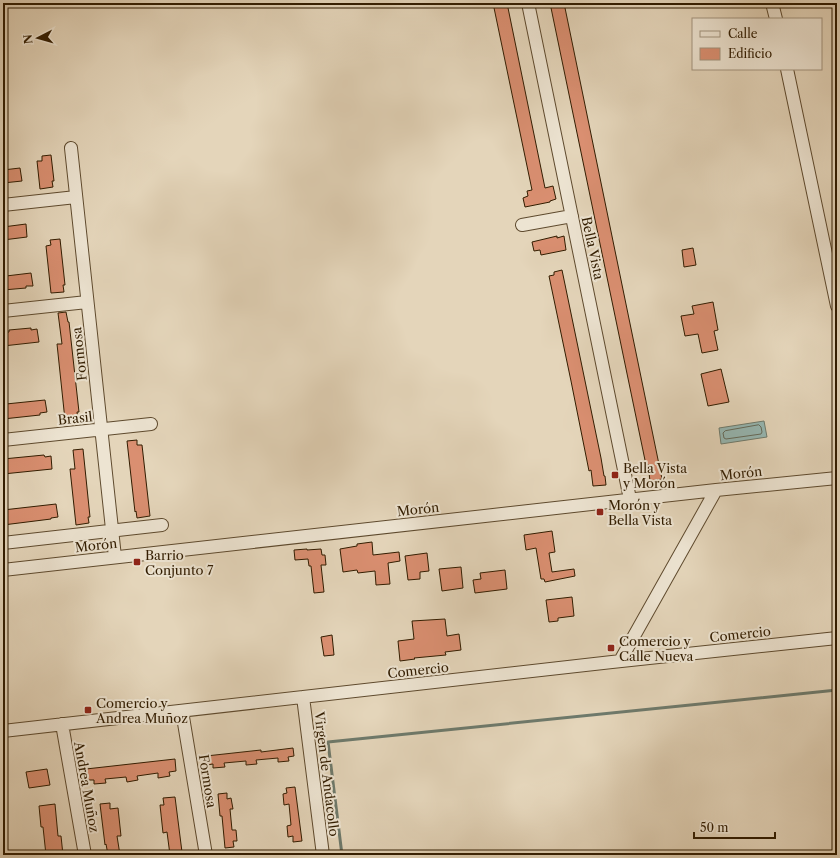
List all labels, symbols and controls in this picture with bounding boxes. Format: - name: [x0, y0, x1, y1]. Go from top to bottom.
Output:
- north arrow: [18, 18, 58, 58]
- legend: [692, 18, 822, 70]
- text: Calle: [728, 26, 758, 41]
- text: N: [21, 33, 36, 45]
- text: Edificio: [728, 46, 772, 61]
- street label: Bella Vista: [579, 215, 608, 281]
- street label: Formosa: [68, 326, 90, 382]
- street label: Brasil: [57, 408, 93, 428]
- place label: Bella Vista y Morón: [622, 460, 687, 491]
- street label: Morón: [719, 463, 763, 483]
- marker: Bella Vista y Morón: [610, 470, 620, 480]
- place label: Morón y Bella Vista: [608, 497, 672, 528]
- street label: Morón: [396, 499, 440, 519]
- marker: Morón y Bella Vista: [595, 507, 605, 517]
- street label: Morón: [74, 535, 118, 555]
- place label: Barrio Conjunto 7: [145, 547, 214, 578]
- marker: Barrio Conjunto 7: [132, 557, 142, 567]
- street label: Comercio: [709, 623, 771, 645]
- place label: Comercio y Calle Nueva: [619, 633, 694, 664]
- marker: Comercio y Calle Nueva: [606, 643, 616, 653]
- street label: Comercio: [387, 659, 449, 681]
- place label: Comercio y Andrea Muñoz: [95, 695, 188, 726]
- marker: Comercio y Andrea Muñoz: [83, 705, 93, 715]
- street label: Virgen de Andacollo: [311, 710, 343, 837]
- street label: Andrea Muñoz: [71, 739, 103, 834]
- street label: Formosa: [196, 753, 220, 809]
- scale bar: [694, 814, 775, 840]
- text: 50 m: [700, 820, 729, 835]

